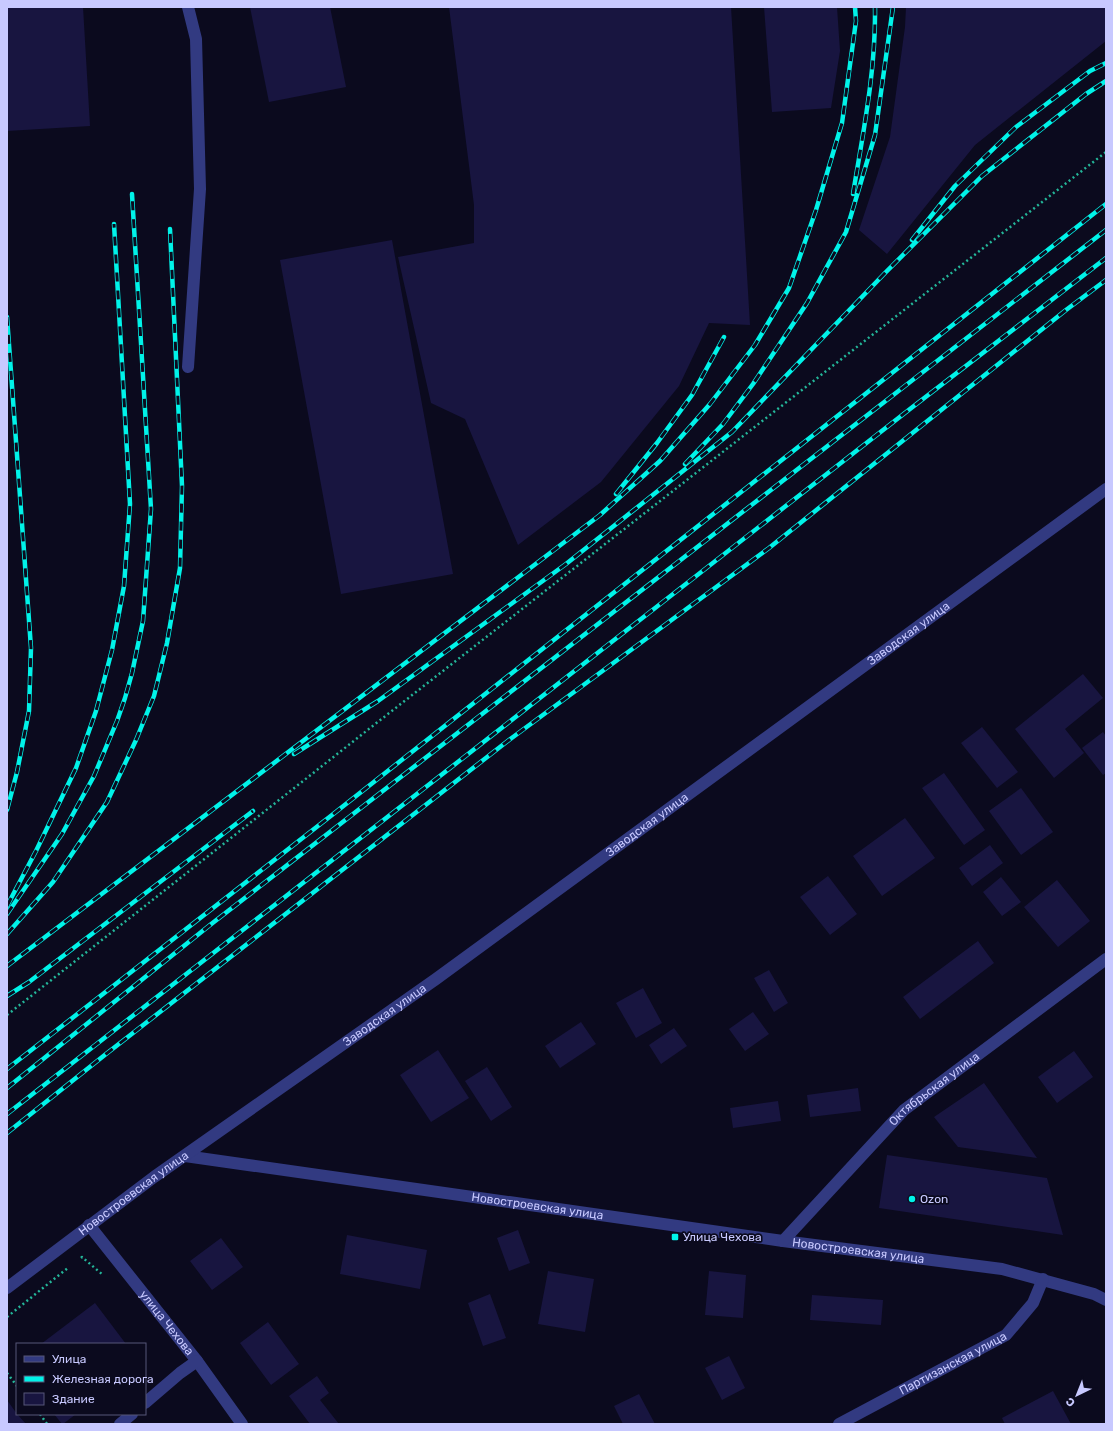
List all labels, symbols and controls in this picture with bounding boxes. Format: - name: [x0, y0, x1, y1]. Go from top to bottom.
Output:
- street label: Заводская улица: [864, 599, 952, 668]
- street label: Заводская улица: [603, 790, 691, 860]
- street label: Заводская улица: [340, 981, 429, 1049]
- street label: Октябрьская улица: [886, 1049, 982, 1129]
- street label: Новостроевская улица: [76, 1148, 191, 1238]
- street label: Новостроевская улица: [471, 1190, 604, 1222]
- place label: Ozon: [920, 1192, 948, 1206]
- marker: Ozon: [907, 1194, 917, 1204]
- place label: Улица Чехова: [683, 1230, 762, 1244]
- marker: Улица Чехова: [670, 1232, 680, 1242]
- street label: Новостроевская улица: [791, 1235, 925, 1266]
- street label: улица Чехова: [137, 1288, 197, 1358]
- street label: Партизанская улица: [897, 1329, 1009, 1398]
- legend: [16, 1343, 146, 1415]
- text: Улица: [52, 1352, 86, 1366]
- text: Железная дорога: [52, 1372, 154, 1386]
- north arrow: [1057, 1375, 1097, 1415]
- text: Здание: [52, 1392, 95, 1406]
- text: С: [1063, 1394, 1078, 1409]

